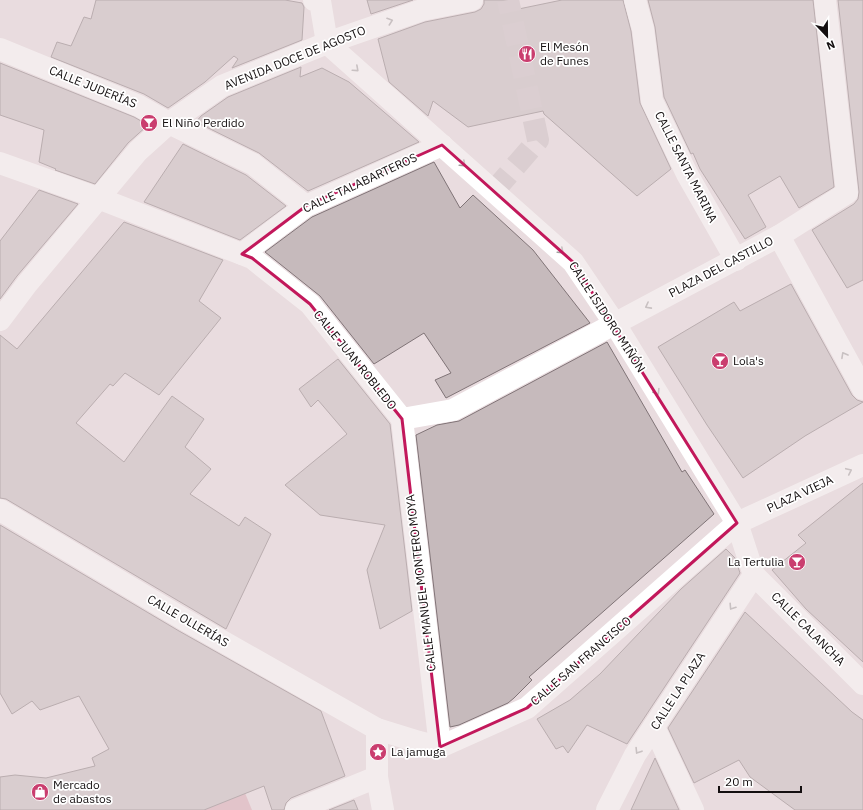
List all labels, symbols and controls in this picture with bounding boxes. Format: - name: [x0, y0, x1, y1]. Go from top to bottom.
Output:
- north arrow: [807, 16, 847, 56]
- one-way arrow: [386, 17, 393, 26]
- street label: AVENIDA DOCE DE AGOSTO: [222, 22, 368, 93]
- text: N: [824, 37, 837, 53]
- place label: El Mesón de Funes: [540, 39, 589, 68]
- restaurant icon: El Mesón de Funes: [517, 44, 537, 64]
- street label: CALLE JUDERÍAS: [47, 62, 139, 111]
- one-way arrow: [351, 64, 358, 71]
- street label: CALLE SANTA MARINA: [652, 109, 721, 225]
- bar icon: El Niño Perdido: [139, 113, 159, 133]
- place label: El Niño Perdido: [162, 115, 245, 130]
- street label: CALLE TALABARTEROS: [300, 149, 419, 216]
- one-way arrow: [459, 160, 466, 167]
- street label: PLAZA DEL CASTILLO: [666, 233, 776, 300]
- one-way arrow: [556, 246, 563, 253]
- street label: CALLE ISIDORO MIÑÓN: [566, 259, 649, 375]
- one-way arrow: [644, 302, 652, 309]
- street label: CALLE JUAN ROBLEDO: [311, 307, 400, 412]
- bar icon: Lola's: [710, 351, 730, 371]
- one-way arrow: [842, 352, 849, 359]
- place label: Lola's: [733, 353, 764, 368]
- one-way arrow: [652, 388, 659, 395]
- one-way arrow: [844, 468, 852, 476]
- street label: PLAZA VIEJA: [764, 472, 836, 515]
- street label: CALLE MANUEL MONTERO MOYA: [402, 493, 439, 673]
- bar icon: La Tertulia: [787, 552, 807, 572]
- place label: La Tertulia: [728, 554, 785, 569]
- street label: CALLE CALANCHA: [768, 589, 849, 669]
- street label: CALLE OLLERÍAS: [145, 591, 232, 650]
- one-way arrow: [729, 603, 737, 610]
- street label: CALLE SAN FRANCISCO: [527, 613, 634, 708]
- street label: CALLE LA PLAZA: [647, 649, 708, 732]
- place icon: La jamuga: [368, 742, 388, 762]
- place label: La jamuga: [391, 744, 446, 759]
- one-way arrow: [635, 747, 643, 754]
- scale bar: [719, 768, 801, 794]
- text: 20 m: [725, 774, 753, 789]
- place label: Mercado de abastos: [53, 777, 112, 806]
- shop icon: Mercado de abastos: [30, 782, 50, 802]

